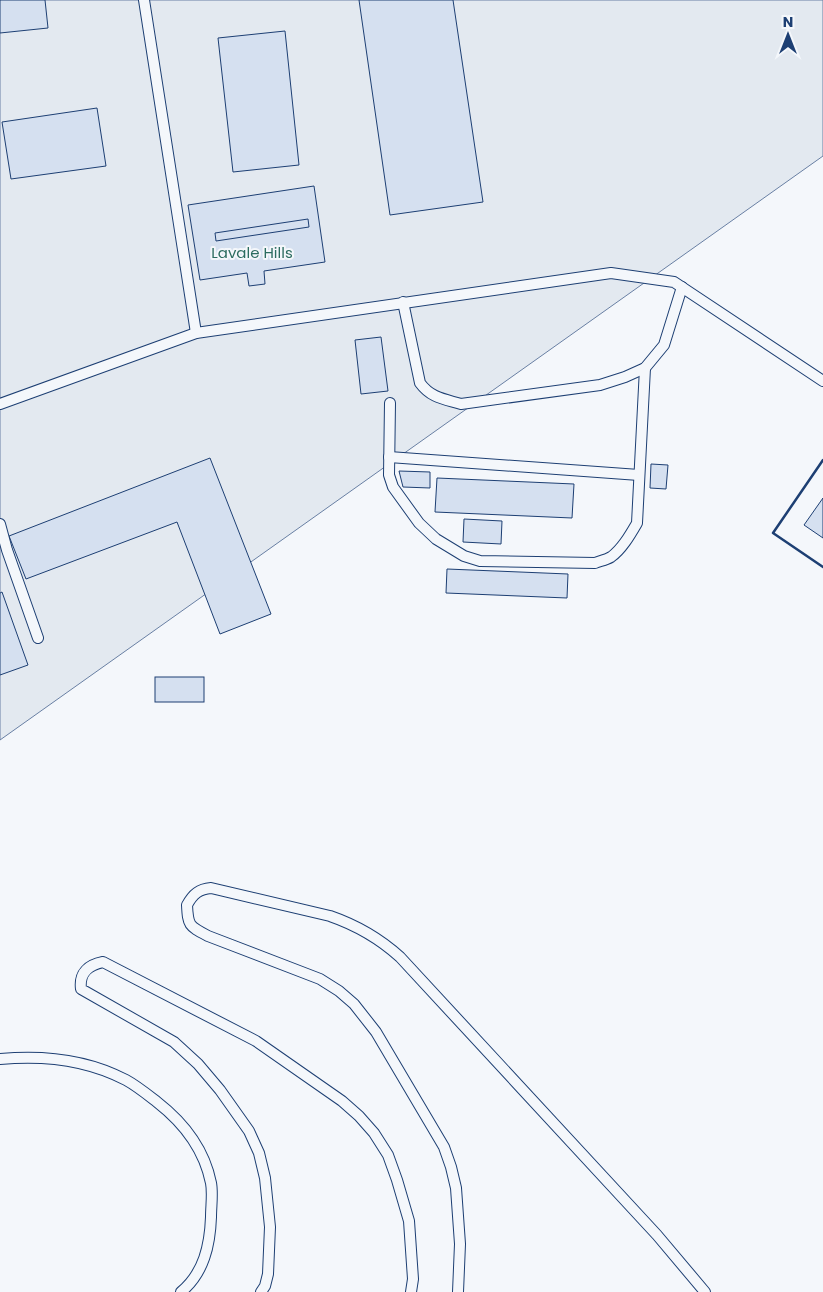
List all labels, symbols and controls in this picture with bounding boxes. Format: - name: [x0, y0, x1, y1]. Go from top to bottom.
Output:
- north arrow: [763, 10, 813, 60]
- text: N: [783, 12, 793, 32]
- park label: Lavale Hills: [211, 242, 293, 263]

